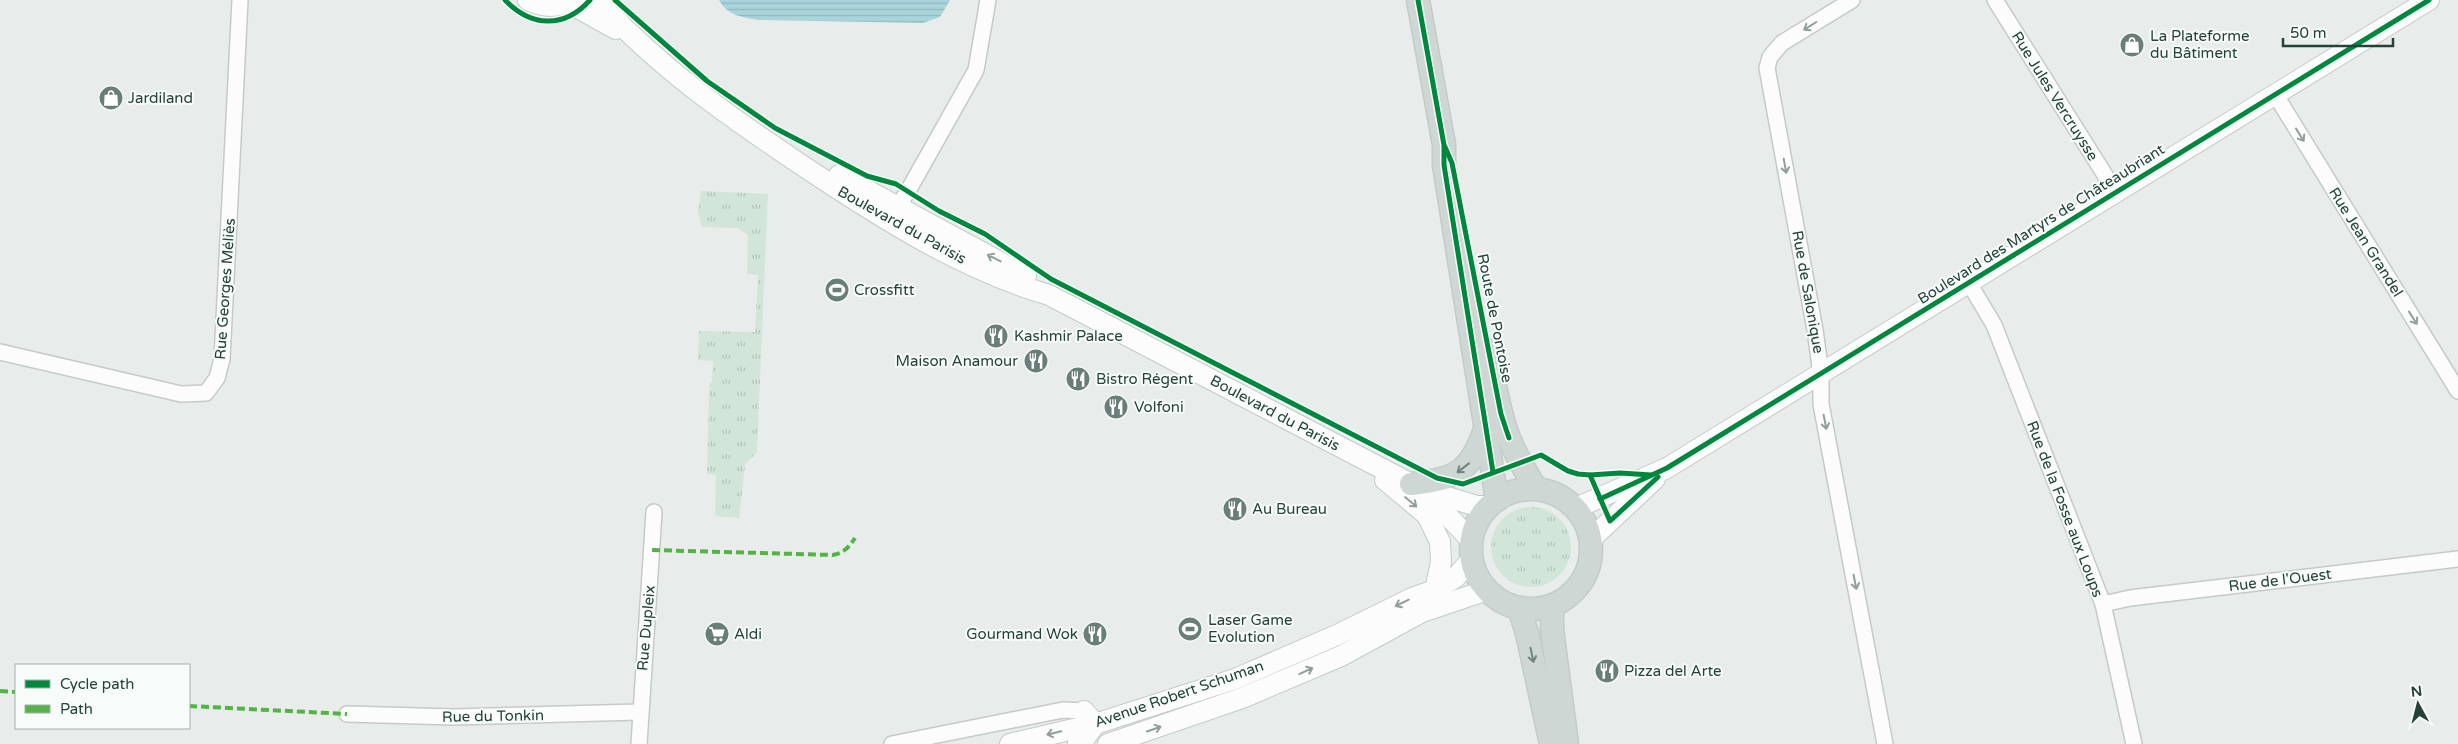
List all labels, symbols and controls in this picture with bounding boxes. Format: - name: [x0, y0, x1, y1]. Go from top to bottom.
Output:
- scale bar: [2283, 15, 2393, 47]
- one-way arrow: [1804, 21, 1818, 31]
- text: 50 m: [2290, 24, 2327, 42]
- place label: La Plateforme du Bâtiment: [2150, 27, 2249, 62]
- street label: Rue Jules Vercruysse: [2008, 28, 2102, 164]
- shop icon: La Plateforme du Bâtiment: [2119, 32, 2145, 58]
- shop icon: Jardiland: [98, 85, 124, 111]
- place label: Jardiland: [128, 89, 193, 107]
- one-way arrow: [2296, 128, 2306, 142]
- street label: Boulevard des Martyrs de Châteaubriant: [1914, 140, 2168, 308]
- one-way arrow: [1781, 157, 1791, 173]
- street label: Boulevard du Parisis: [835, 182, 969, 268]
- street label: Rue Jean Grandel: [2325, 184, 2407, 300]
- street label: Rue Georges Méliès: [211, 218, 239, 360]
- street label: Rue de Salonique: [1788, 229, 1828, 355]
- street label: Route de Pontoise: [1474, 252, 1516, 384]
- one-way arrow: [987, 253, 1002, 262]
- sports icon: Crossfitt: [824, 277, 850, 303]
- place label: Crossfitt: [854, 281, 915, 299]
- one-way arrow: [2409, 311, 2419, 325]
- restaurant icon: Kashmir Palace: [983, 323, 1009, 349]
- place label: Kashmir Palace: [1014, 327, 1123, 345]
- restaurant icon: Maison Anamour: [1023, 348, 1049, 374]
- place label: Maison Anamour: [896, 352, 1018, 370]
- restaurant icon: Bistro Régent: [1065, 366, 1091, 392]
- place label: Bistro Régent: [1096, 370, 1194, 388]
- street label: Boulevard du Parisis: [1207, 371, 1343, 455]
- restaurant icon: Volfoni: [1103, 394, 1129, 420]
- place label: Volfoni: [1134, 398, 1184, 416]
- one-way arrow: [1820, 414, 1830, 430]
- street label: Rue de la Fosse aux Loups: [2023, 418, 2107, 600]
- one-way arrow: [1456, 463, 1470, 473]
- restaurant icon: Au Bureau: [1222, 496, 1248, 522]
- one-way arrow: [1405, 496, 1418, 507]
- place label: Au Bureau: [1252, 500, 1327, 518]
- street label: Rue de l'Ouest: [2227, 565, 2333, 595]
- one-way arrow: [1850, 574, 1860, 590]
- street label: Rue Dupleix: [633, 584, 659, 672]
- one-way arrow: [1395, 598, 1410, 608]
- place label: Laser Game Evolution: [1208, 611, 1292, 646]
- sports icon: Laser Game Evolution: [1177, 616, 1203, 642]
- supermarket icon: Aldi: [704, 621, 730, 647]
- restaurant icon: Gourmand Wok: [1082, 621, 1108, 647]
- place label: Aldi: [734, 625, 762, 643]
- place label: Gourmand Wok: [966, 625, 1078, 643]
- one-way arrow: [1528, 646, 1537, 662]
- street label: Avenue Robert Schuman: [1092, 657, 1266, 731]
- restaurant icon: Pizza del Arte: [1594, 658, 1620, 684]
- place label: Pizza del Arte: [1624, 662, 1722, 680]
- legend: [15, 664, 190, 729]
- one-way arrow: [1298, 665, 1313, 675]
- text: Cycle path: [60, 675, 134, 693]
- north arrow: [2393, 679, 2443, 729]
- text: N: [2410, 682, 2423, 701]
- text: Path: [60, 700, 93, 718]
- street label: Rue du Tonkin: [442, 706, 544, 726]
- one-way arrow: [1146, 724, 1162, 734]
- one-way arrow: [1047, 729, 1063, 738]

